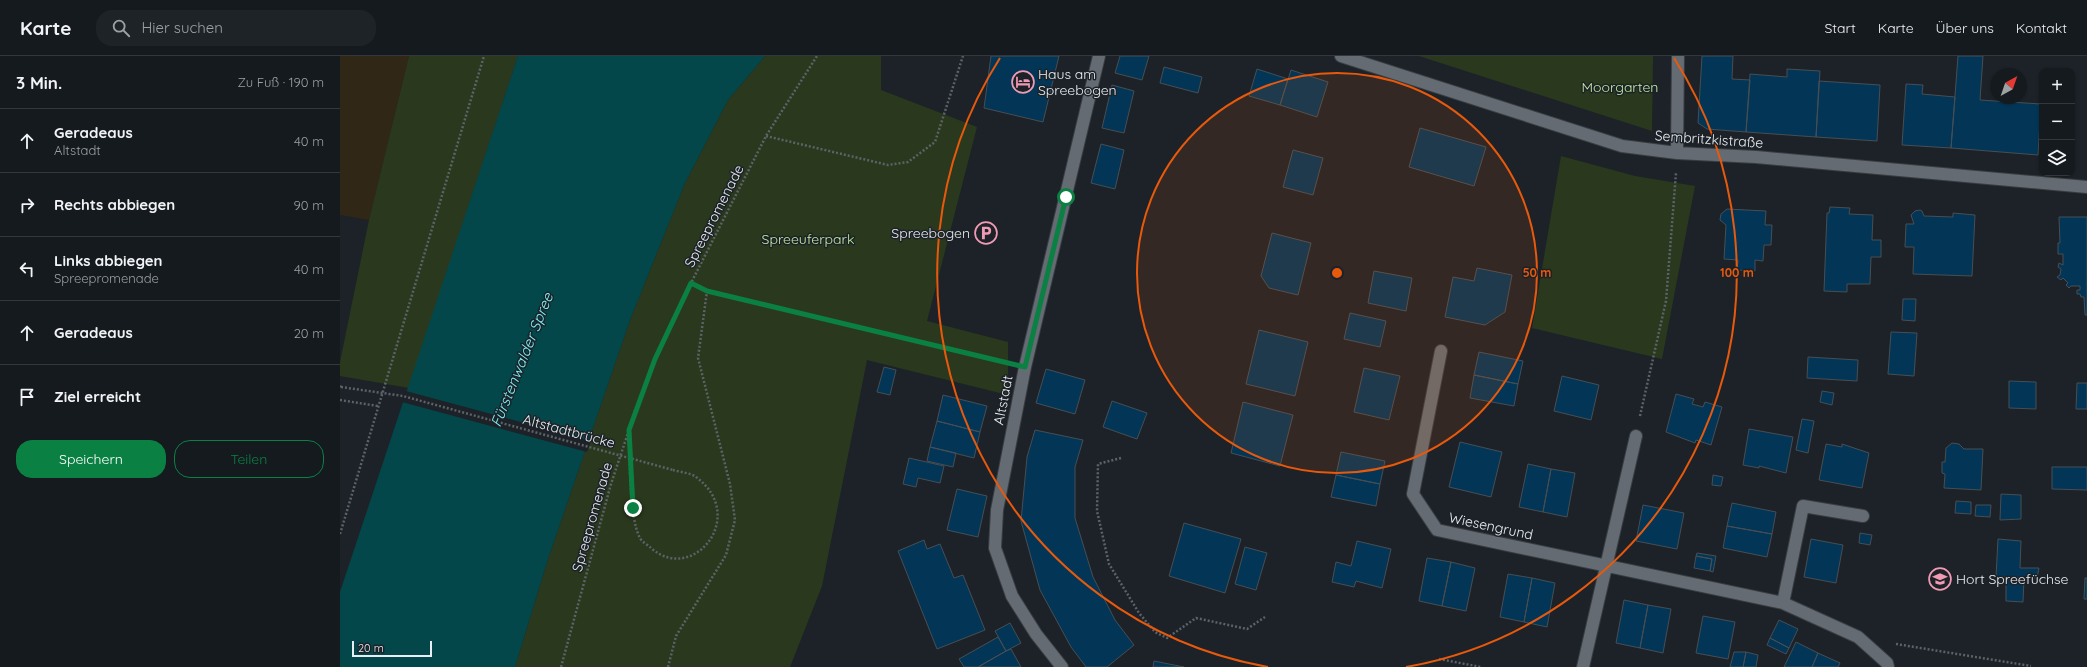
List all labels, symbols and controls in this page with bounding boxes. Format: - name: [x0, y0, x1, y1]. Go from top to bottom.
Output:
- search box: [96, 10, 376, 46]
- text: Karte: [20, 16, 72, 40]
- icon: search: [110, 17, 132, 39]
- text: Hier suchen: [142, 18, 223, 37]
- text: Start: [1824, 19, 1856, 37]
- text: Karte: [1878, 19, 1914, 37]
- text: Über uns: [1936, 19, 1994, 37]
- text: Kontakt: [2016, 19, 2067, 37]
- place label: Haus am Spreebogen: [1038, 65, 1117, 99]
- north arrow: [1991, 68, 2027, 104]
- map controls: [2039, 68, 2075, 176]
- button: +: [2039, 68, 2075, 104]
- hotel icon: Haus am Spreebogen: [1010, 69, 1036, 95]
- text: 3 Min.: [16, 72, 62, 93]
- text: Zu Fuß · 190 m: [237, 74, 324, 90]
- park label: Moorgarten: [1582, 78, 1658, 96]
- button: −: [2039, 104, 2075, 140]
- text: Geradeaus: [54, 123, 133, 142]
- street label: Sembritzkistraße: [1654, 126, 1764, 152]
- icon: ahead: [16, 130, 38, 152]
- text: 40 m: [294, 133, 324, 149]
- button: layers: [2039, 140, 2075, 176]
- text: Altstadt: [54, 142, 101, 158]
- street label: Spreepromenade: [680, 162, 748, 270]
- route start: [1057, 188, 1075, 206]
- icon: right: [16, 194, 38, 216]
- text: Rechts abbiegen: [54, 195, 175, 214]
- text: 90 m: [294, 197, 324, 213]
- parking icon: Spreebogen: [973, 220, 999, 246]
- place label: Spreebogen: [891, 224, 970, 242]
- park label: Spreeuferpark: [762, 230, 854, 248]
- text: Links abbiegen: [54, 251, 162, 270]
- icon: left: [16, 258, 38, 280]
- text: 40 m: [294, 261, 324, 277]
- text: 50 m: [1523, 265, 1551, 280]
- text: 100 m: [1720, 265, 1754, 280]
- centre of rings: [1330, 266, 1344, 280]
- text: Spreepromenade: [54, 270, 159, 286]
- water label: Fürstenwalder Spree: [486, 290, 557, 430]
- icon: ahead: [16, 322, 38, 344]
- text: Geradeaus: [54, 323, 133, 342]
- text: 20 m: [294, 325, 324, 341]
- street label: Altstadt: [989, 373, 1017, 426]
- icon: arrive: [16, 386, 38, 408]
- text: Ziel erreicht: [54, 387, 141, 406]
- street label: Altstadtbrücke: [521, 410, 617, 452]
- button: Speichern: [16, 440, 166, 478]
- button: Teilen: [174, 440, 324, 478]
- street label: Spreepromenade: [568, 460, 616, 574]
- route end: [624, 499, 642, 517]
- street label: Wiesengrund: [1447, 508, 1535, 544]
- school or university icon: Hort Spreefüchse: [1927, 566, 1953, 592]
- place label: Hort Spreefüchse: [1956, 570, 2069, 588]
- scale bar: [352, 639, 432, 658]
- text: 20 m: [358, 641, 384, 655]

